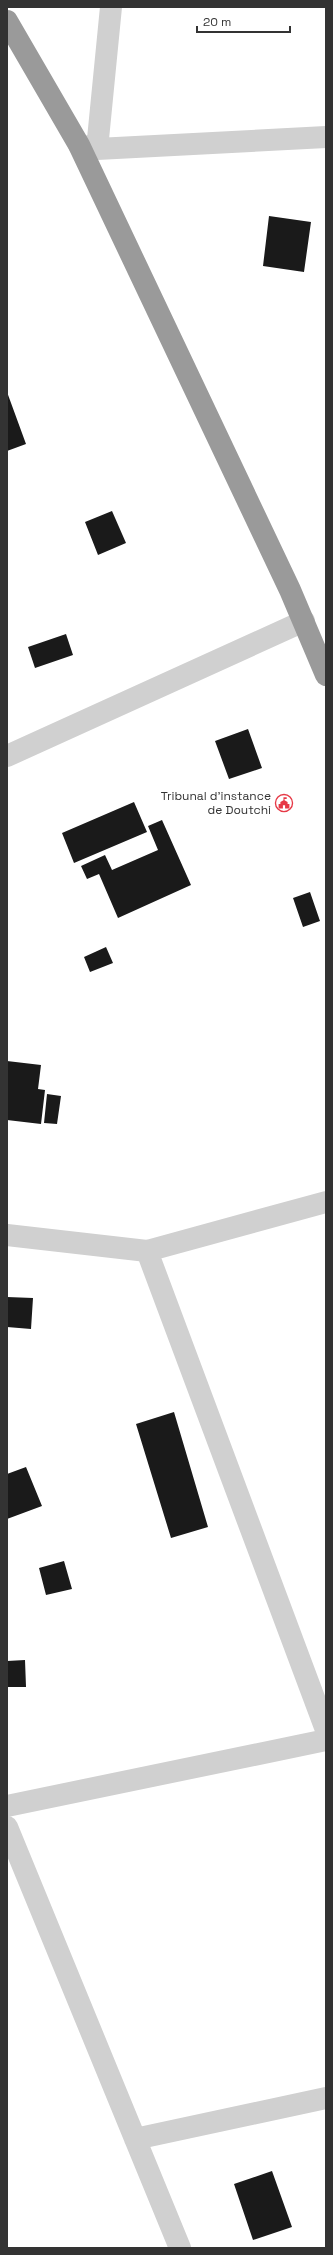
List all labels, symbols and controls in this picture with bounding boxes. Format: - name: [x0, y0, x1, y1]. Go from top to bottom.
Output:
- scale bar: [197, 8, 290, 34]
- text: 20 m: [203, 14, 231, 30]
- place label: Tribunal d'instance de Doutchi: [161, 788, 271, 818]
- public building icon: Tribunal d'instance de Doutchi: [274, 793, 294, 813]

